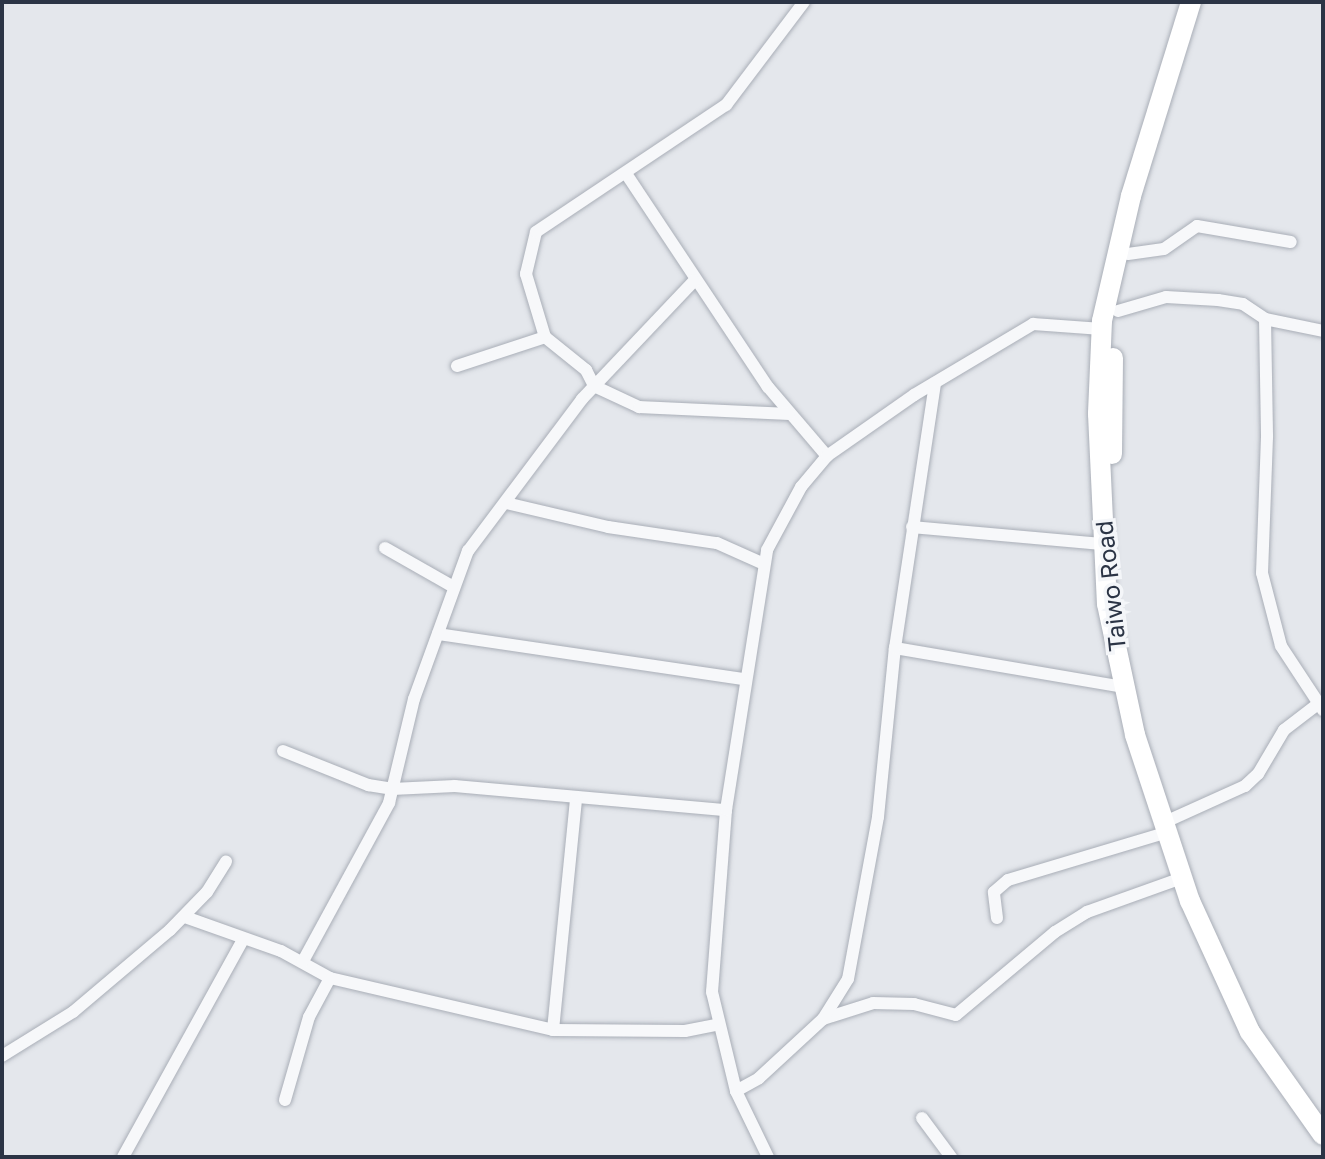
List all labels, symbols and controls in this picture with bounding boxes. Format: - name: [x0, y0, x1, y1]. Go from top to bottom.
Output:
- street label: Taiwo Road: [1089, 519, 1131, 653]

